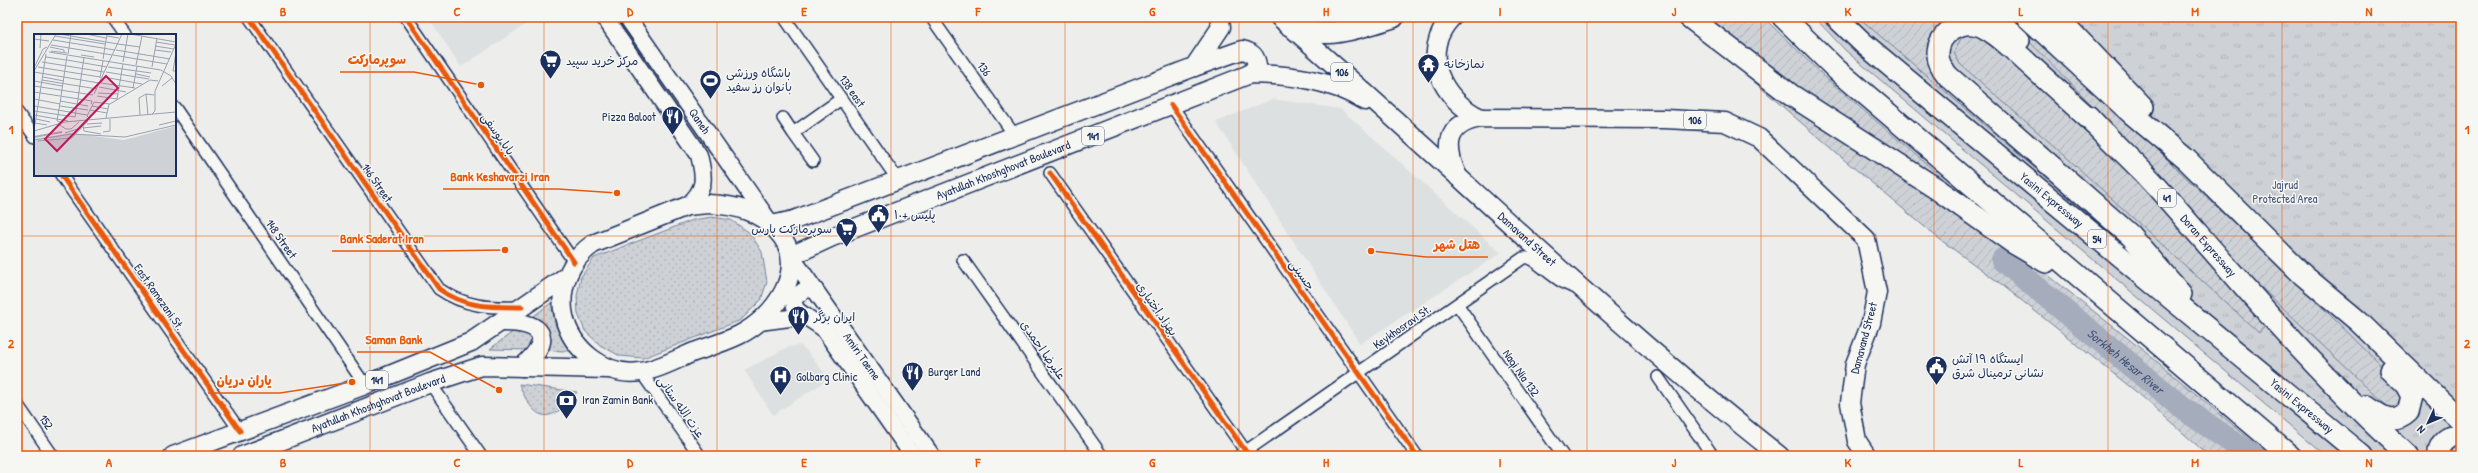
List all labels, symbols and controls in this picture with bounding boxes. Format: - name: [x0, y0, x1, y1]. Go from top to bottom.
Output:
- text: A: [106, 2, 113, 20]
- text: B: [280, 2, 287, 20]
- text: C: [453, 2, 461, 20]
- text: D: [627, 2, 634, 20]
- text: E: [801, 2, 807, 20]
- text: F: [975, 2, 982, 20]
- text: G: [1149, 2, 1156, 20]
- text: H: [1323, 2, 1329, 20]
- text: I: [1498, 2, 1502, 20]
- text: J: [1672, 2, 1677, 20]
- text: K: [1845, 2, 1852, 20]
- text: L: [2019, 2, 2024, 20]
- text: M: [2191, 2, 2199, 20]
- text: N: [2366, 2, 2373, 20]
- inset map: [34, 34, 176, 176]
- callout: سوپرمارکت: [340, 47, 414, 72]
- supermarket icon: مرکز خرید سپید: [538, 48, 564, 81]
- text: سوپرمارکت: [348, 50, 406, 68]
- temple icon: نمازخانه: [1415, 51, 1441, 84]
- place label: مرکز خرید سپید: [566, 52, 638, 69]
- place label: نمازخانه: [1444, 55, 1484, 72]
- street label: 136: [973, 58, 996, 80]
- road number: 106: [1331, 63, 1353, 81]
- place label: باشگاه ورزشی بانوان رز سفید: [726, 64, 792, 95]
- sports icon: باشگاه ورزشی بانوان رز سفید: [697, 67, 723, 100]
- street label: 138 east: [835, 71, 870, 111]
- restaurant icon: Pizza Baloot: [659, 104, 685, 137]
- street label: Qaneh: [685, 105, 715, 137]
- place label: Pizza Baloot: [602, 108, 657, 125]
- street label: بابا یوسفی: [478, 109, 519, 158]
- road number: 106: [1684, 111, 1706, 129]
- text: 1: [9, 120, 14, 138]
- text: 1: [2465, 120, 2470, 138]
- road number: 141: [1082, 127, 1104, 145]
- street label: Ayatullah Khoshghovat Boulevard: [934, 136, 1073, 204]
- street label: 146 Street: [358, 160, 398, 206]
- callout: Bank Keshavarzi Iran: [443, 164, 558, 189]
- text: Bank Keshavarzi Iran: [450, 167, 550, 185]
- street label: Yasini Expressway: [2016, 168, 2088, 231]
- park label: Jajrud Protected Area: [2252, 176, 2318, 207]
- road number: 41: [2158, 189, 2176, 207]
- public building icon: پلیس +١٠: [865, 202, 891, 235]
- place label: پلیس +١٠: [894, 206, 936, 223]
- street label: Damavand Street: [1494, 208, 1561, 270]
- street label: Doran Expressway: [2177, 210, 2241, 280]
- street label: 148 Street: [262, 216, 302, 263]
- supermarket icon: سوپرمارکت پارس: [834, 216, 860, 249]
- place label: سوپرمارکت پارس: [751, 220, 832, 237]
- callout: Bank Saderat Iran: [332, 226, 431, 251]
- text: Bank Saderat Iran: [340, 229, 424, 247]
- road number: 54: [2088, 230, 2106, 248]
- callout: هتل شهر: [1426, 232, 1488, 257]
- text: هتل شهر: [1432, 235, 1481, 253]
- street label: حسینی: [1286, 256, 1319, 293]
- street label: East Ramezani St.: [130, 260, 189, 333]
- street label: بهزاد اختیاری: [1133, 278, 1182, 339]
- street label: Damavand Street: [1846, 299, 1881, 376]
- street label: Keykhosravi St.: [1369, 300, 1434, 353]
- restaurant icon: ایران برگر: [786, 304, 812, 337]
- place label: ایران برگر: [813, 308, 855, 325]
- street label: علیرضا احمدی: [1017, 317, 1070, 383]
- water label: Sorkheh Hesar River: [2084, 324, 2170, 399]
- callout: Saman Bank: [357, 327, 430, 352]
- street label: Amiri Taeme: [840, 329, 885, 384]
- text: Saman Bank: [366, 330, 423, 348]
- text: 2: [8, 334, 15, 352]
- text: 2: [2464, 334, 2471, 352]
- street label: Naqi Nia 132: [1499, 346, 1544, 400]
- place label: ایستگاه ۱۹ آتش نشانی ترمینال شرق: [1952, 350, 2044, 381]
- public building icon: ایستگاه ۱۹ آتش نشانی ترمینال شرق: [1924, 353, 1950, 386]
- restaurant icon: Burger Land: [899, 359, 925, 392]
- place label: Burger Land: [928, 363, 981, 380]
- hospital icon: Golbarg Clinic: [768, 364, 794, 397]
- callout: یاران دریان: [208, 368, 280, 393]
- place label: Golbarg Clinic: [796, 368, 858, 385]
- street label: Ayatullah Khoshghovat Boulevard: [308, 370, 448, 436]
- text: یاران دریان: [216, 371, 272, 389]
- road number: 141: [366, 371, 388, 389]
- street label: عزت الله ستانی: [654, 372, 709, 441]
- street label: Yasini Expressway: [2267, 374, 2338, 437]
- bank icon: Iran Zamin Bank: [554, 387, 580, 420]
- place label: Iran Zamin Bank: [582, 391, 653, 408]
- north arrow: [2408, 403, 2448, 443]
- street label: 152: [35, 411, 58, 433]
- text: N: [2414, 423, 2428, 437]
- text: A: [106, 453, 113, 471]
- text: B: [280, 453, 287, 471]
- text: C: [453, 453, 461, 471]
- text: D: [627, 453, 634, 471]
- text: E: [801, 453, 807, 471]
- text: F: [975, 453, 982, 471]
- text: G: [1149, 453, 1156, 471]
- text: H: [1323, 453, 1329, 471]
- text: I: [1498, 453, 1502, 471]
- text: J: [1672, 453, 1677, 471]
- text: K: [1845, 453, 1852, 471]
- text: L: [2019, 453, 2024, 471]
- text: M: [2191, 453, 2199, 471]
- text: N: [2366, 453, 2373, 471]

